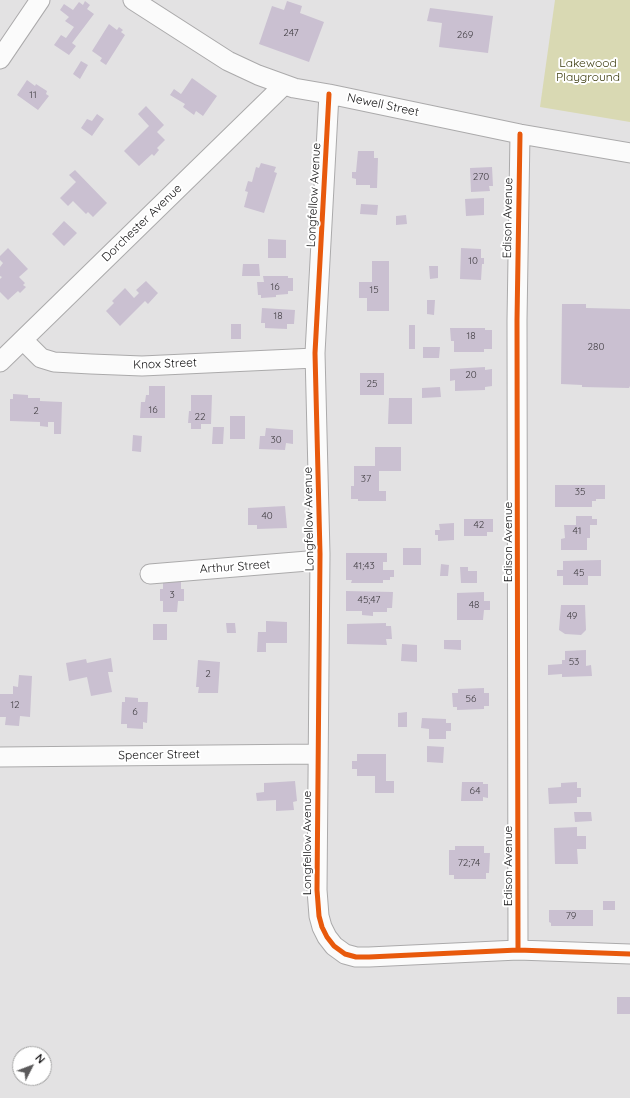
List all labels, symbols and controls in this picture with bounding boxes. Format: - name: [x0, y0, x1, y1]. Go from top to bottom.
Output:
- house number: 247: [283, 27, 299, 39]
- house number: 269: [457, 29, 473, 41]
- park label: Lakewood Playground: [556, 56, 620, 84]
- house number: 11: [29, 89, 37, 101]
- street label: Newell Street: [346, 90, 420, 120]
- street label: Longfellow Avenue: [304, 142, 324, 248]
- house number: 270: [473, 171, 489, 183]
- street label: Edison Avenue: [500, 178, 516, 258]
- street label: Dorchester Avenue: [99, 181, 185, 265]
- house number: 10: [468, 255, 478, 267]
- house number: 16: [270, 281, 280, 293]
- house number: 15: [369, 284, 379, 296]
- house number: 18: [273, 310, 283, 322]
- house number: 18: [466, 330, 476, 342]
- house number: 280: [588, 341, 604, 353]
- street label: Knox Street: [133, 356, 197, 372]
- house number: 20: [465, 369, 477, 381]
- house number: 25: [367, 378, 377, 390]
- house number: 16: [148, 404, 158, 416]
- house number: 2: [33, 405, 39, 417]
- house number: 22: [194, 411, 206, 423]
- house number: 30: [270, 434, 282, 446]
- street label: Longfellow Avenue: [301, 467, 317, 571]
- house number: 37: [361, 473, 371, 485]
- house number: 35: [575, 486, 585, 498]
- street label: Edison Avenue: [501, 502, 515, 582]
- house number: 40: [261, 510, 273, 522]
- house number: 42: [474, 519, 484, 531]
- house number: 41: [573, 525, 581, 537]
- street label: Arthur Street: [199, 557, 271, 577]
- house number: 41;43: [353, 560, 375, 572]
- house number: 45: [574, 567, 584, 579]
- house number: 3: [169, 589, 175, 601]
- house number: 45;47: [358, 594, 380, 606]
- house number: 48: [469, 599, 479, 611]
- house number: 49: [567, 610, 577, 622]
- house number: 53: [569, 656, 579, 668]
- house number: 2: [205, 668, 211, 680]
- house number: 56: [466, 693, 476, 705]
- house number: 12: [10, 699, 20, 711]
- house number: 6: [132, 706, 138, 718]
- street label: Spencer Street: [118, 747, 200, 763]
- house number: 64: [470, 785, 480, 797]
- street label: Longfellow Avenue: [300, 791, 314, 895]
- street label: Edison Avenue: [501, 826, 515, 906]
- house number: 72;74: [458, 857, 480, 869]
- house number: 79: [566, 910, 576, 922]
- north arrow: [12, 1046, 52, 1086]
- text: N: [32, 1051, 48, 1066]

